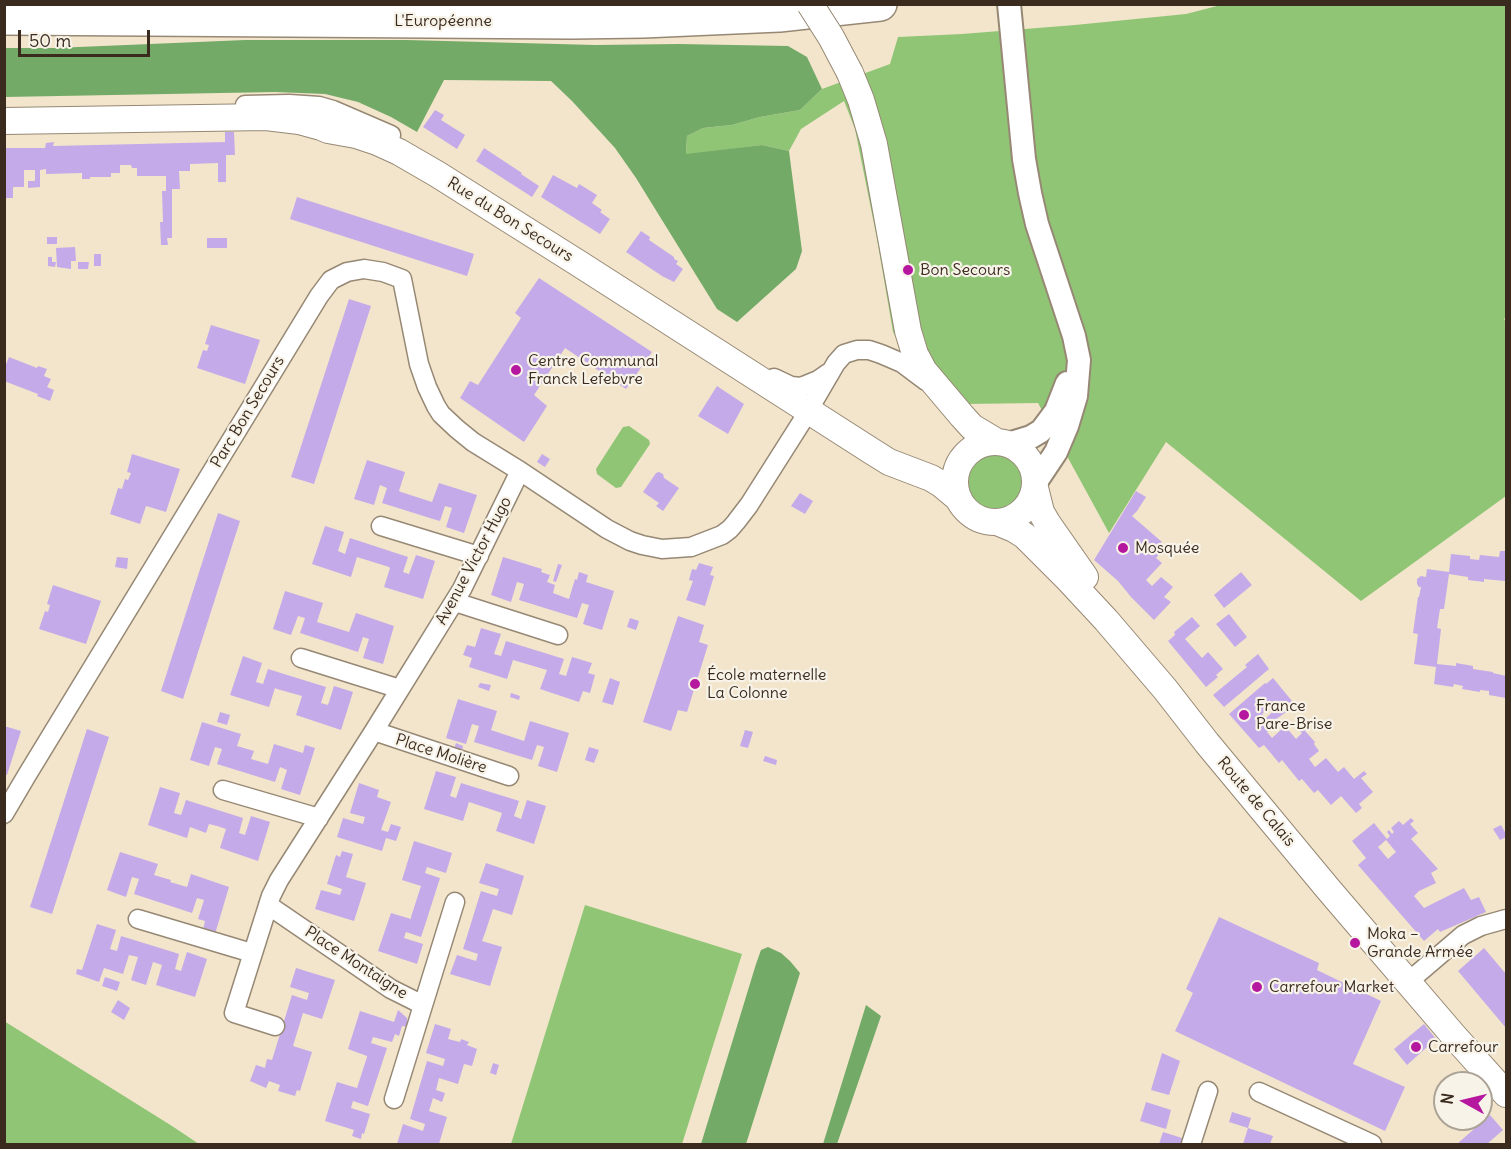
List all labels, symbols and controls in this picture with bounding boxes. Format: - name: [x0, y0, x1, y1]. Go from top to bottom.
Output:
- street label: L'Européenne: [394, 11, 492, 31]
- scale bar: [21, 18, 153, 56]
- text: 50 m: [29, 29, 71, 52]
- street label: Rue du Bon Secours: [444, 174, 576, 266]
- place label: Bon Secours: [920, 260, 1010, 280]
- marker: Bon Secours: [901, 263, 915, 277]
- place label: Centre Communal Franck Lefebvre: [528, 351, 658, 389]
- street label: Parc Bon Secours: [207, 353, 289, 471]
- marker: Centre Communal Franck Lefebvre: [509, 363, 523, 377]
- street label: Avenue Victor Hugo: [432, 494, 516, 628]
- place label: Mosquée: [1135, 538, 1199, 558]
- marker: Mosquée: [1116, 541, 1130, 555]
- place label: École maternelle La Colonne: [707, 665, 826, 703]
- marker: École maternelle La Colonne: [688, 677, 702, 691]
- place label: France Pare-Brise: [1256, 696, 1332, 734]
- marker: France Pare-Brise: [1237, 708, 1251, 722]
- street label: Place Molière: [393, 730, 489, 778]
- street label: Route de Calais: [1213, 753, 1299, 851]
- street label: Place Montaigne: [301, 923, 411, 1003]
- place label: Moka – Grande Armée: [1367, 924, 1473, 962]
- marker: Moka – Grande Armée: [1348, 936, 1362, 950]
- place label: Carrefour Market: [1269, 977, 1394, 997]
- marker: Carrefour Market: [1250, 980, 1264, 994]
- place label: Carrefour: [1428, 1037, 1499, 1057]
- marker: Carrefour: [1409, 1040, 1423, 1054]
- north arrow: [1433, 1071, 1493, 1131]
- text: N: [1436, 1092, 1458, 1106]

